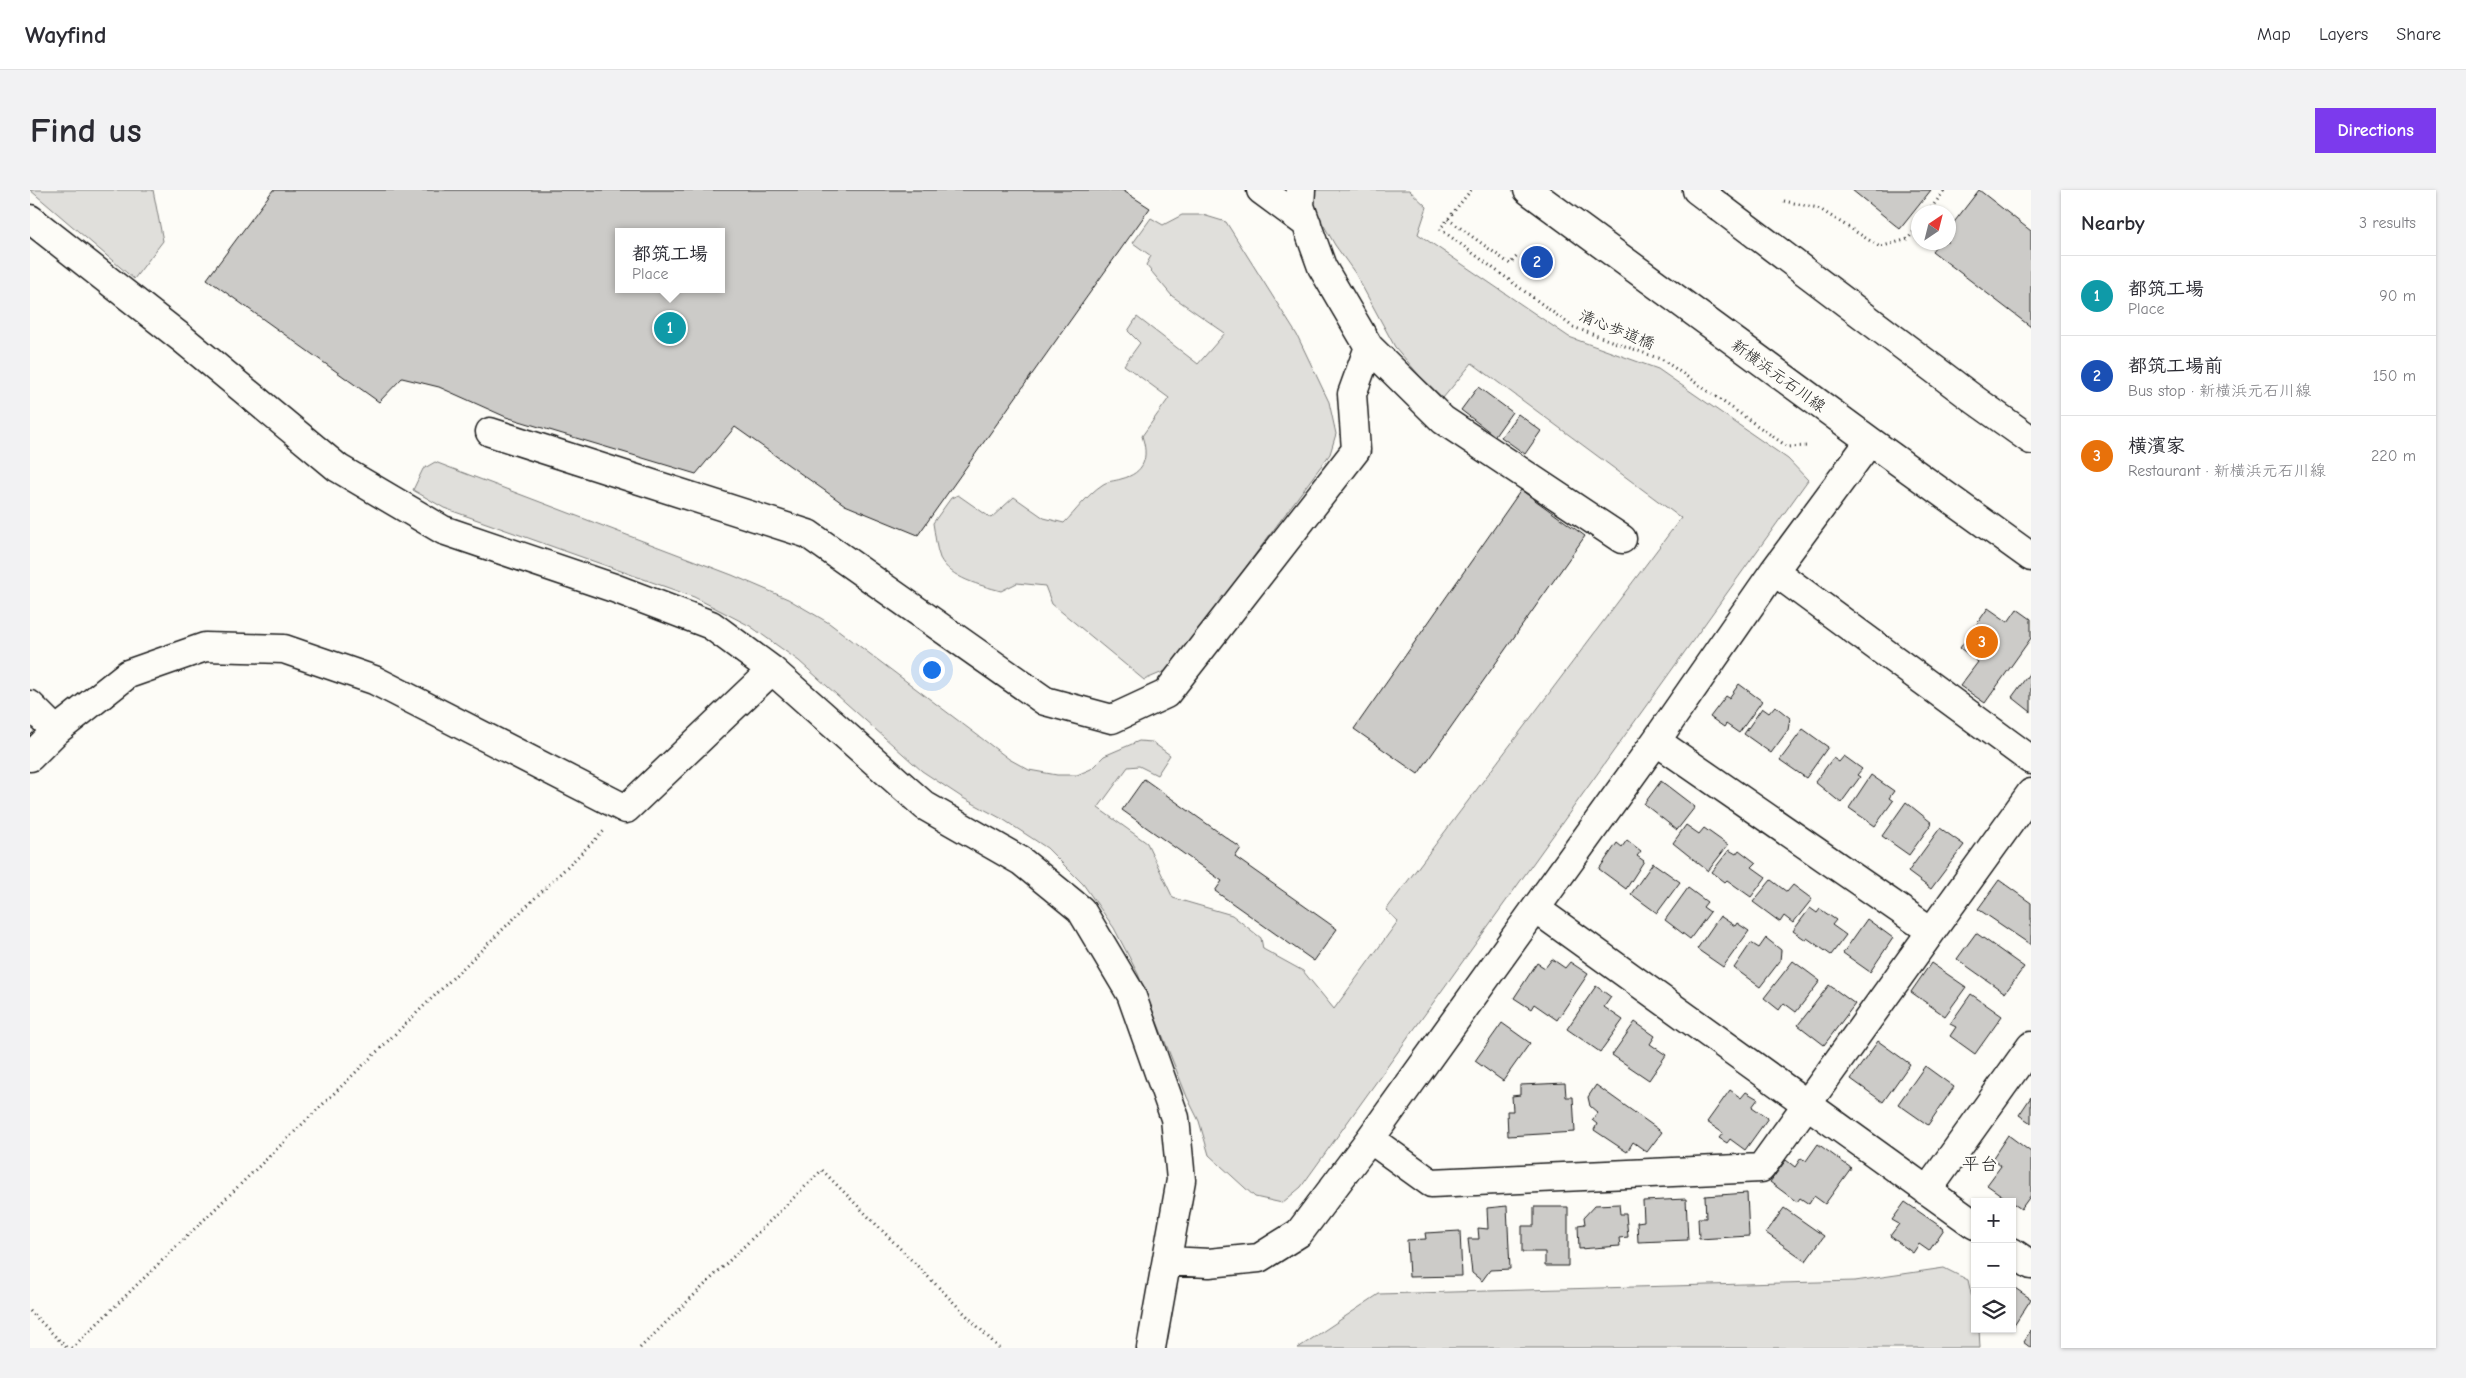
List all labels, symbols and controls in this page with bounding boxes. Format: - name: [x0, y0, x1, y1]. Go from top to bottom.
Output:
- text: Wayfind: [25, 21, 106, 49]
- text: Map: [2257, 24, 2291, 45]
- text: Layers: [2319, 24, 2368, 45]
- text: Share: [2396, 24, 2441, 45]
- button: Directions: [2315, 108, 2436, 153]
- text: Find us: [30, 110, 142, 151]
- north arrow: [1911, 205, 1956, 250]
- text: Nearby: [2081, 211, 2145, 235]
- text: 3 results: [2359, 214, 2416, 232]
- popup: [615, 228, 725, 293]
- text: 都筑工場: [632, 243, 708, 265]
- pin: 2: [1521, 243, 1553, 281]
- text: Place: [632, 265, 668, 283]
- text: 都筑工場: [2128, 278, 2204, 300]
- text: 1: [2094, 287, 2100, 305]
- text: 90 m: [2379, 287, 2416, 305]
- text: Place: [2128, 300, 2164, 318]
- street label: 清心歩道橋: [1576, 307, 1657, 353]
- pin: 1: [654, 309, 686, 347]
- street label: 新横浜元石川線: [1728, 336, 1829, 416]
- text: 都筑工場前: [2128, 355, 2223, 377]
- text: 2: [2093, 367, 2101, 385]
- text: 150 m: [2373, 367, 2416, 385]
- text: Bus stop · 新横浜元石川線: [2128, 382, 2311, 400]
- text: 横濱家: [2128, 435, 2185, 457]
- text: 3: [2093, 447, 2101, 465]
- text: 220 m: [2371, 447, 2416, 465]
- text: Restaurant · 新横浜元石川線: [2128, 462, 2326, 480]
- pin: 3: [1966, 623, 1998, 661]
- your location: [919, 657, 945, 683]
- district label: 平台: [1962, 1154, 1998, 1175]
- map controls: [1971, 1198, 2016, 1333]
- button: +: [1971, 1198, 2016, 1243]
- button: −: [1971, 1243, 2016, 1288]
- button: layers: [1971, 1288, 2016, 1333]

